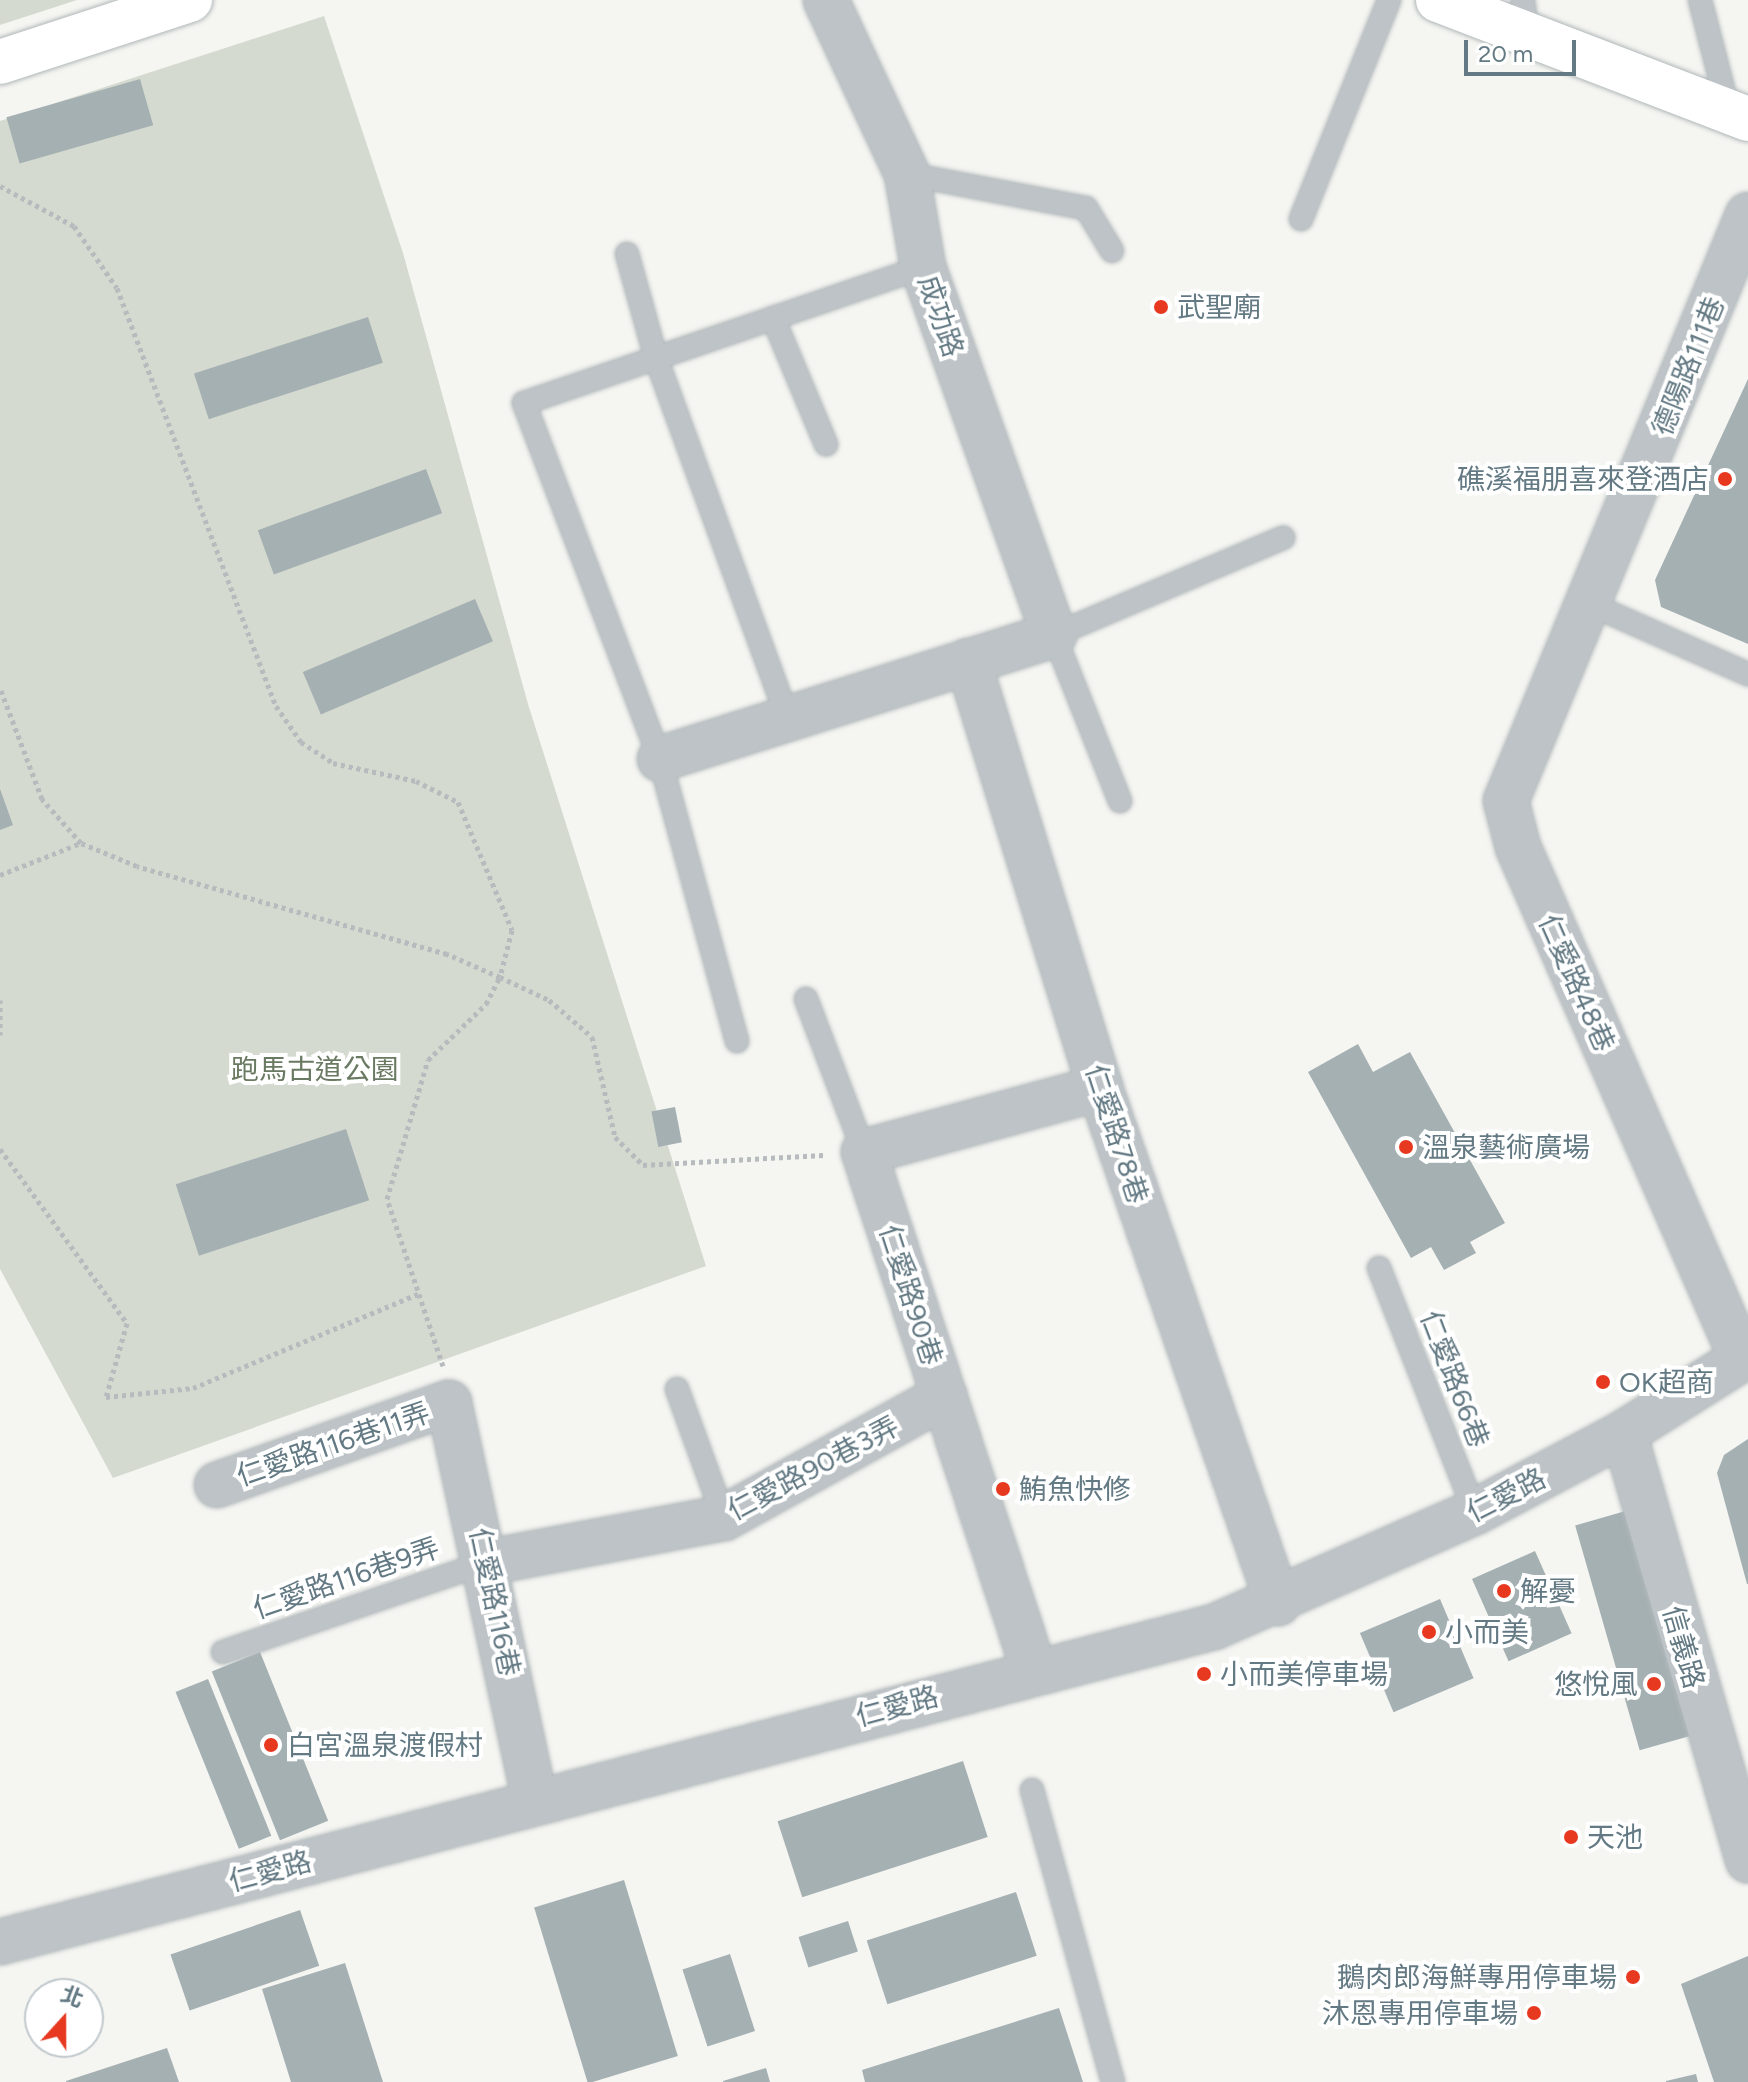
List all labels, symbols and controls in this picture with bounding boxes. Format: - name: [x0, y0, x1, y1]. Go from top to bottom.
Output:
- scale bar: [1468, 24, 1580, 74]
- text: 20 m: [1478, 39, 1533, 68]
- street label: 成功路: [911, 271, 971, 361]
- place label: 武聖廟: [1177, 290, 1261, 324]
- street label: 德陽路111巷: [1645, 292, 1731, 440]
- marker: 武聖廟: [1152, 298, 1170, 316]
- place label: 礁溪福朋喜來登酒店: [1457, 462, 1709, 496]
- marker: 礁溪福朋喜來登酒店: [1716, 470, 1734, 488]
- street label: 仁愛路48巷: [1532, 909, 1622, 1057]
- park label: 跑馬古道公園: [231, 1052, 399, 1086]
- street label: 仁愛路78巷: [1079, 1060, 1155, 1208]
- place label: 溫泉藝術廣場: [1422, 1130, 1590, 1164]
- marker: 溫泉藝術廣場: [1397, 1138, 1415, 1156]
- street label: 仁愛路90巷: [872, 1220, 950, 1370]
- street label: 仁愛路66巷: [1414, 1306, 1496, 1452]
- place label: OK超商: [1619, 1365, 1714, 1399]
- marker: OK超商: [1594, 1373, 1612, 1391]
- street label: 仁愛路116巷11弄: [232, 1395, 434, 1493]
- street label: 仁愛路90巷3弄: [722, 1409, 904, 1527]
- street label: 仁愛路: [1461, 1461, 1551, 1529]
- place label: 鮪魚快修: [1019, 1472, 1131, 1506]
- marker: 鮪魚快修: [994, 1480, 1012, 1498]
- street label: 仁愛路116巷: [463, 1525, 527, 1679]
- street label: 仁愛路116巷9弄: [248, 1530, 444, 1626]
- place label: 解憂: [1520, 1574, 1576, 1608]
- marker: 解憂: [1495, 1582, 1513, 1600]
- street label: 信義路: [1656, 1602, 1712, 1692]
- place label: 小而美: [1445, 1615, 1529, 1649]
- marker: 小而美: [1420, 1623, 1438, 1641]
- place label: 小而美停車場: [1220, 1657, 1388, 1691]
- marker: 小而美停車場: [1195, 1665, 1213, 1683]
- place label: 悠悅風: [1554, 1667, 1638, 1701]
- marker: 悠悅風: [1645, 1675, 1663, 1693]
- street label: 仁愛路: [852, 1679, 942, 1733]
- place label: 白宮溫泉渡假村: [287, 1728, 483, 1762]
- marker: 白宮溫泉渡假村: [262, 1736, 280, 1754]
- place label: 天池: [1587, 1820, 1643, 1854]
- marker: 天池: [1562, 1828, 1580, 1846]
- street label: 仁愛路: [225, 1844, 315, 1898]
- place label: 鵝肉郎海鮮專用停車場: [1337, 1960, 1617, 1994]
- marker: 鵝肉郎海鮮專用停車場: [1624, 1968, 1642, 1986]
- north arrow: [24, 1978, 104, 2058]
- text: 北: [57, 1980, 87, 2014]
- place label: 沐恩專用停車場: [1322, 1996, 1518, 2030]
- marker: 沐恩專用停車場: [1525, 2004, 1543, 2022]

